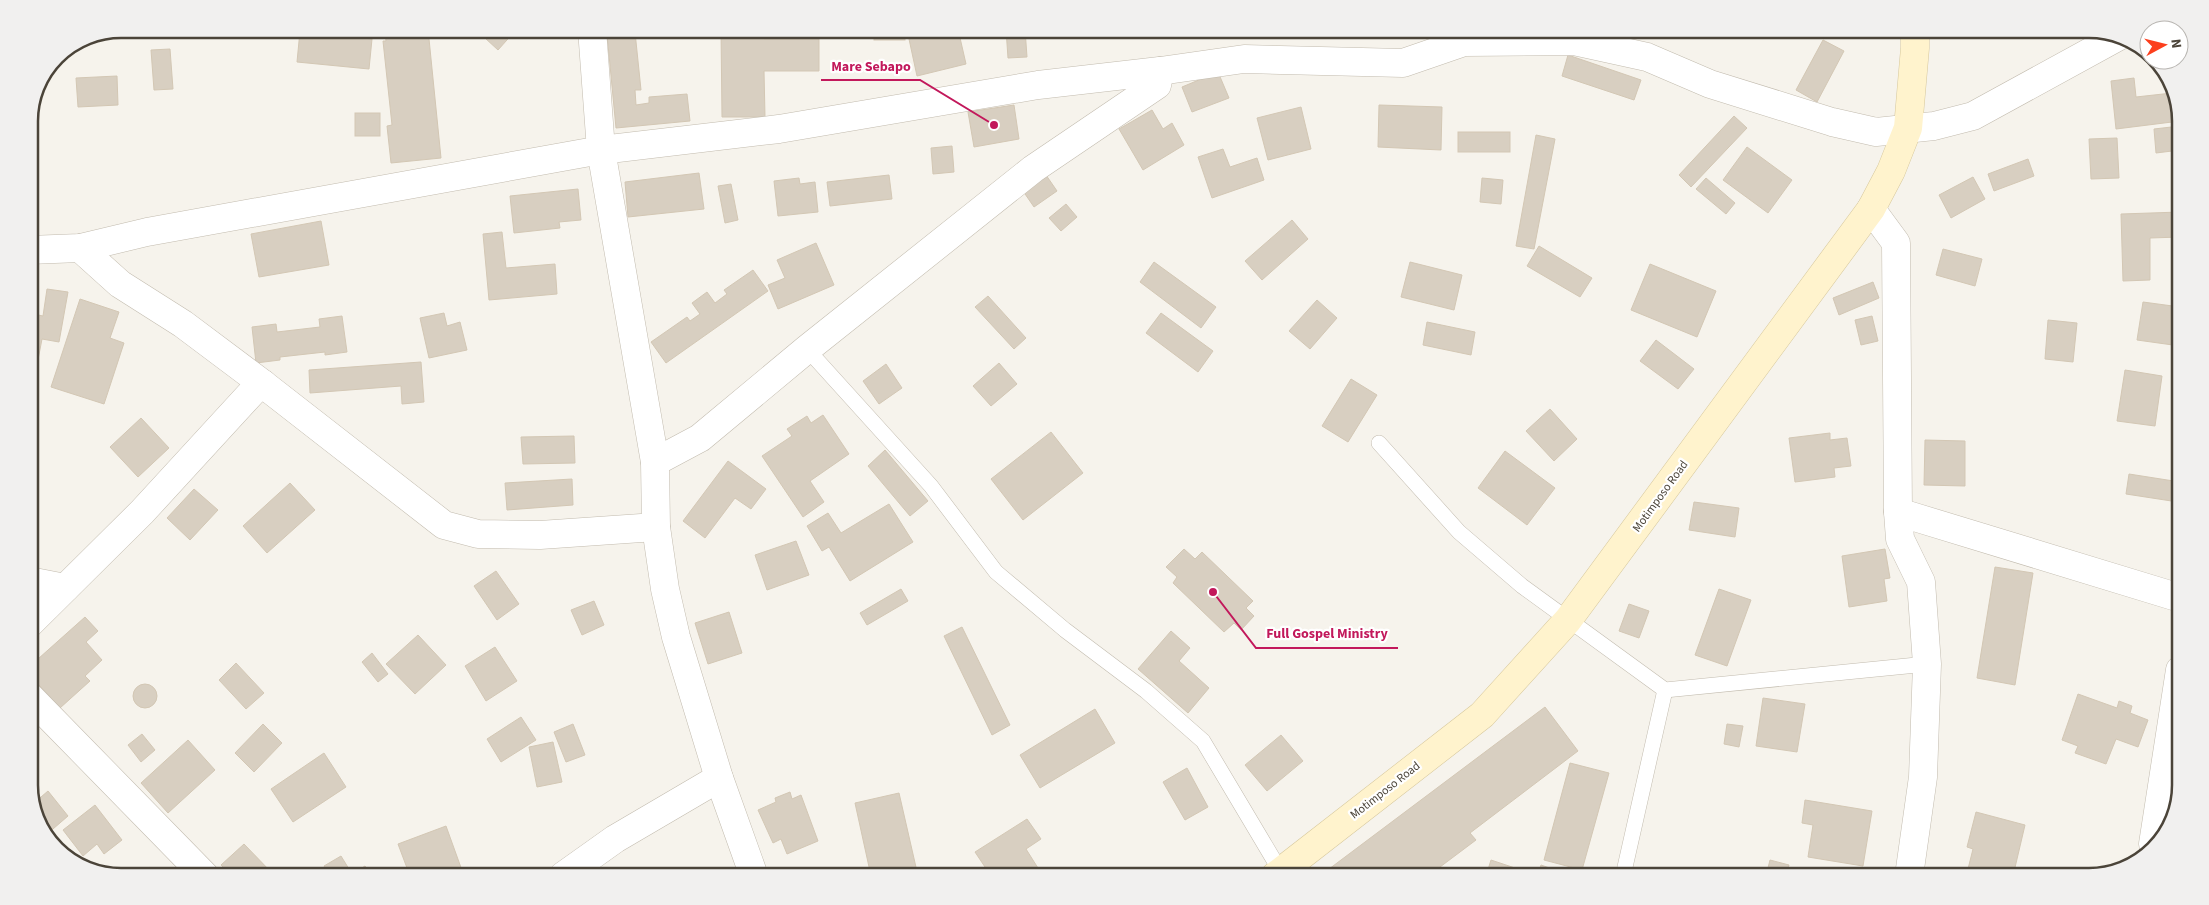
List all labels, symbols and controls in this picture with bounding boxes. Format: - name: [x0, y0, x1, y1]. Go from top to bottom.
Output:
- north arrow: [2139, 20, 2189, 70]
- text: N: [2165, 38, 2186, 49]
- callout: Mare Sebapo: [821, 51, 920, 80]
- text: Mare Sebapo: [831, 57, 911, 77]
- street label: Motimposo Road: [1629, 457, 1692, 536]
- callout: Full Gospel Ministry: [1256, 619, 1398, 648]
- text: Full Gospel Ministry: [1266, 624, 1388, 644]
- street label: Motimposo Road: [1347, 758, 1424, 823]

